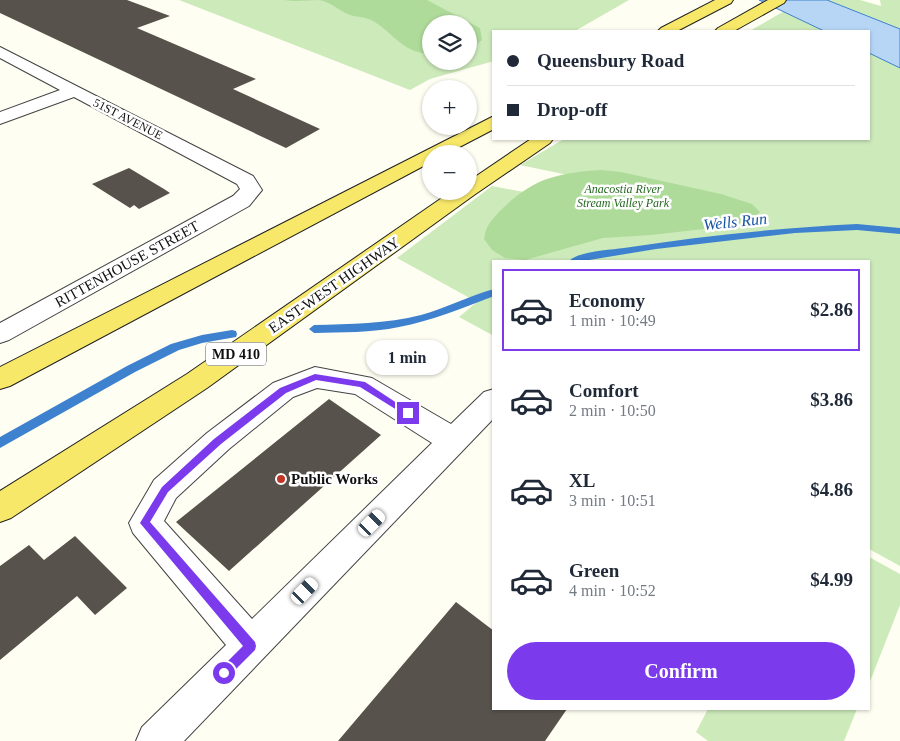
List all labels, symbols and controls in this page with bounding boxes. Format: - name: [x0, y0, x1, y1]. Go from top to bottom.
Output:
- map controls: [422, 15, 477, 200]
- button: layers: [422, 15, 477, 70]
- text: Queensbury Road: [537, 50, 684, 71]
- button: +: [422, 80, 477, 135]
- street label: 51ST AVENUE: [91, 96, 165, 142]
- text: Drop-off: [537, 99, 607, 120]
- button: −: [422, 145, 477, 200]
- park label: Anacostia River Stream Valley Park: [577, 182, 670, 210]
- water label: Wells Run: [702, 210, 768, 233]
- street label: RITTENHOUSE STREET: [52, 218, 202, 310]
- street label: EAST-WEST HIGHWAY: [266, 234, 402, 336]
- icon: car: [509, 288, 554, 333]
- text: Economy: [569, 290, 645, 311]
- text: $2.86: [810, 299, 853, 320]
- text: 1 min · 10:49: [569, 312, 656, 329]
- callout: 1 min: [367, 340, 449, 376]
- road number: MD 410: [206, 342, 266, 366]
- text: 1 min: [388, 349, 426, 366]
- icon: car: [509, 378, 554, 423]
- text: Comfort: [569, 380, 639, 401]
- text: $3.86: [810, 389, 853, 410]
- route end: [397, 402, 419, 424]
- text: 2 min · 10:50: [569, 402, 656, 419]
- icon: car: [509, 468, 554, 513]
- text: XL: [569, 470, 595, 491]
- place label: Public Works: [291, 471, 378, 487]
- marker: Public Works: [275, 473, 287, 485]
- text: $4.86: [810, 479, 853, 500]
- text: 3 min · 10:51: [569, 492, 656, 509]
- car: [356, 507, 387, 539]
- icon: car: [509, 558, 554, 603]
- text: Green: [569, 560, 619, 581]
- text: $4.99: [810, 569, 853, 590]
- car: [289, 575, 320, 607]
- text: 4 min · 10:52: [569, 582, 656, 599]
- button: Confirm: [507, 642, 855, 700]
- route start: [213, 662, 235, 684]

